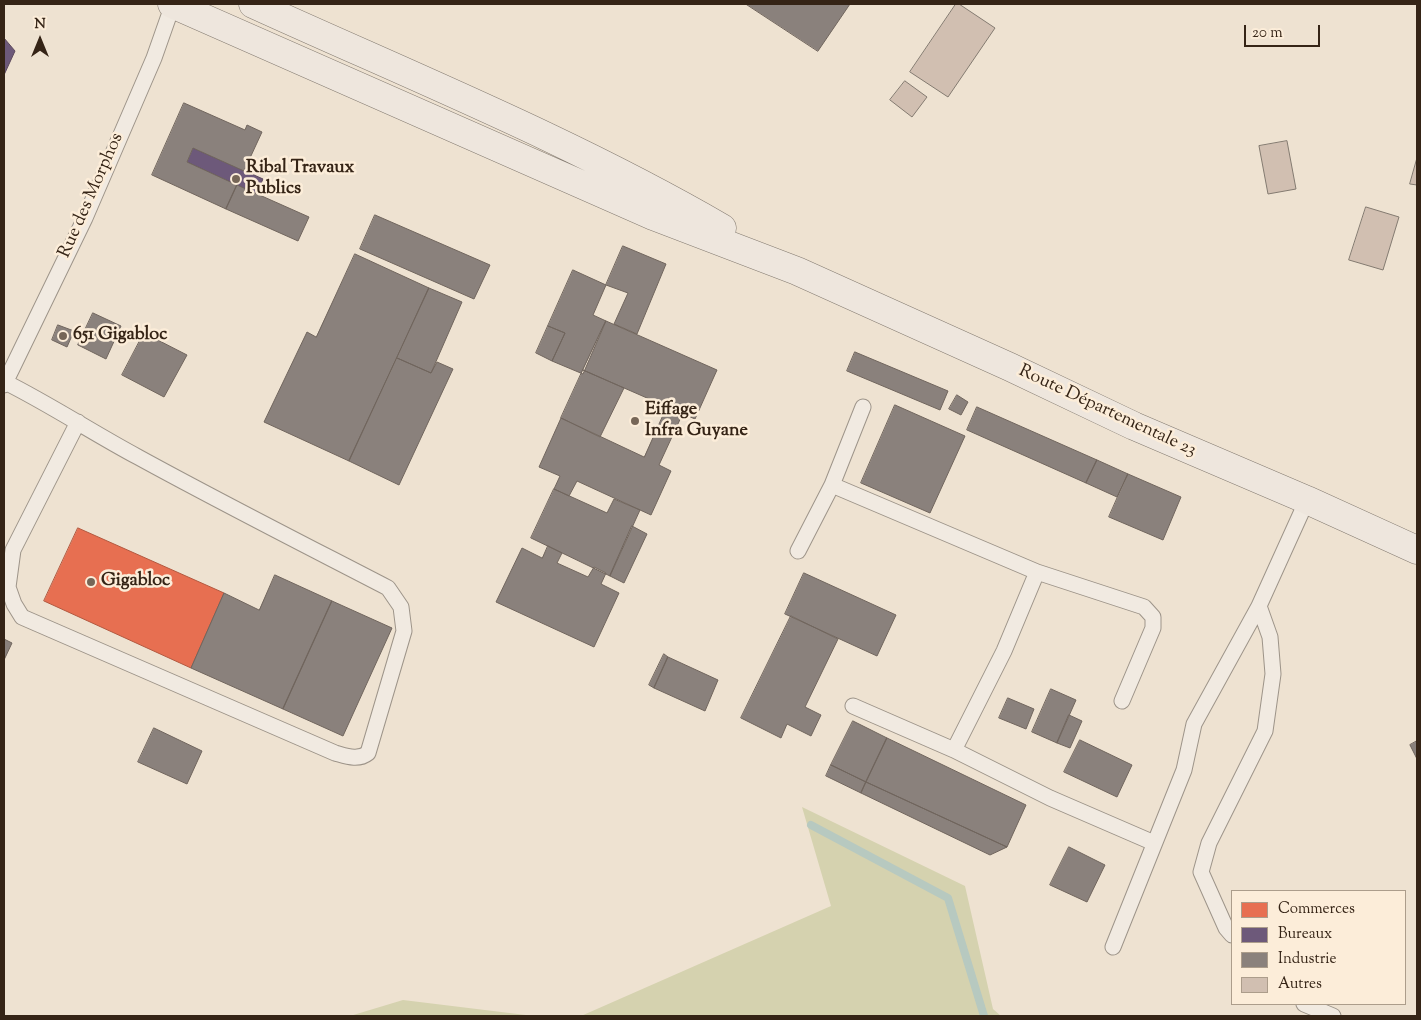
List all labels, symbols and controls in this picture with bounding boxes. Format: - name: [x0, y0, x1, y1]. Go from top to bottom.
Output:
- north arrow: [15, 15, 65, 65]
- text: N: [34, 15, 46, 35]
- scale bar: [1246, 15, 1322, 47]
- text: 20 m: [1252, 23, 1283, 44]
- street label: Rue des Morphos: [55, 130, 129, 262]
- place label: Ribal Travaux Publics: [246, 158, 354, 200]
- marker: Ribal Travaux Publics: [230, 173, 242, 185]
- place label: 651 Gigabloc: [73, 325, 167, 347]
- marker: 651 Gigabloc: [57, 330, 69, 342]
- street label: Route Départementale 23: [1015, 361, 1199, 463]
- place label: Eiffage Infra Guyane: [645, 400, 748, 442]
- marker: Eiffage Infra Guyane: [629, 415, 641, 427]
- place label: Gigabloc: [101, 571, 170, 593]
- marker: Gigabloc: [85, 576, 97, 588]
- legend: [1231, 890, 1406, 1005]
- text: Commerces: [1278, 899, 1355, 920]
- text: Bureaux: [1278, 924, 1332, 945]
- text: Industrie: [1278, 949, 1336, 970]
- text: Autres: [1278, 974, 1322, 995]

